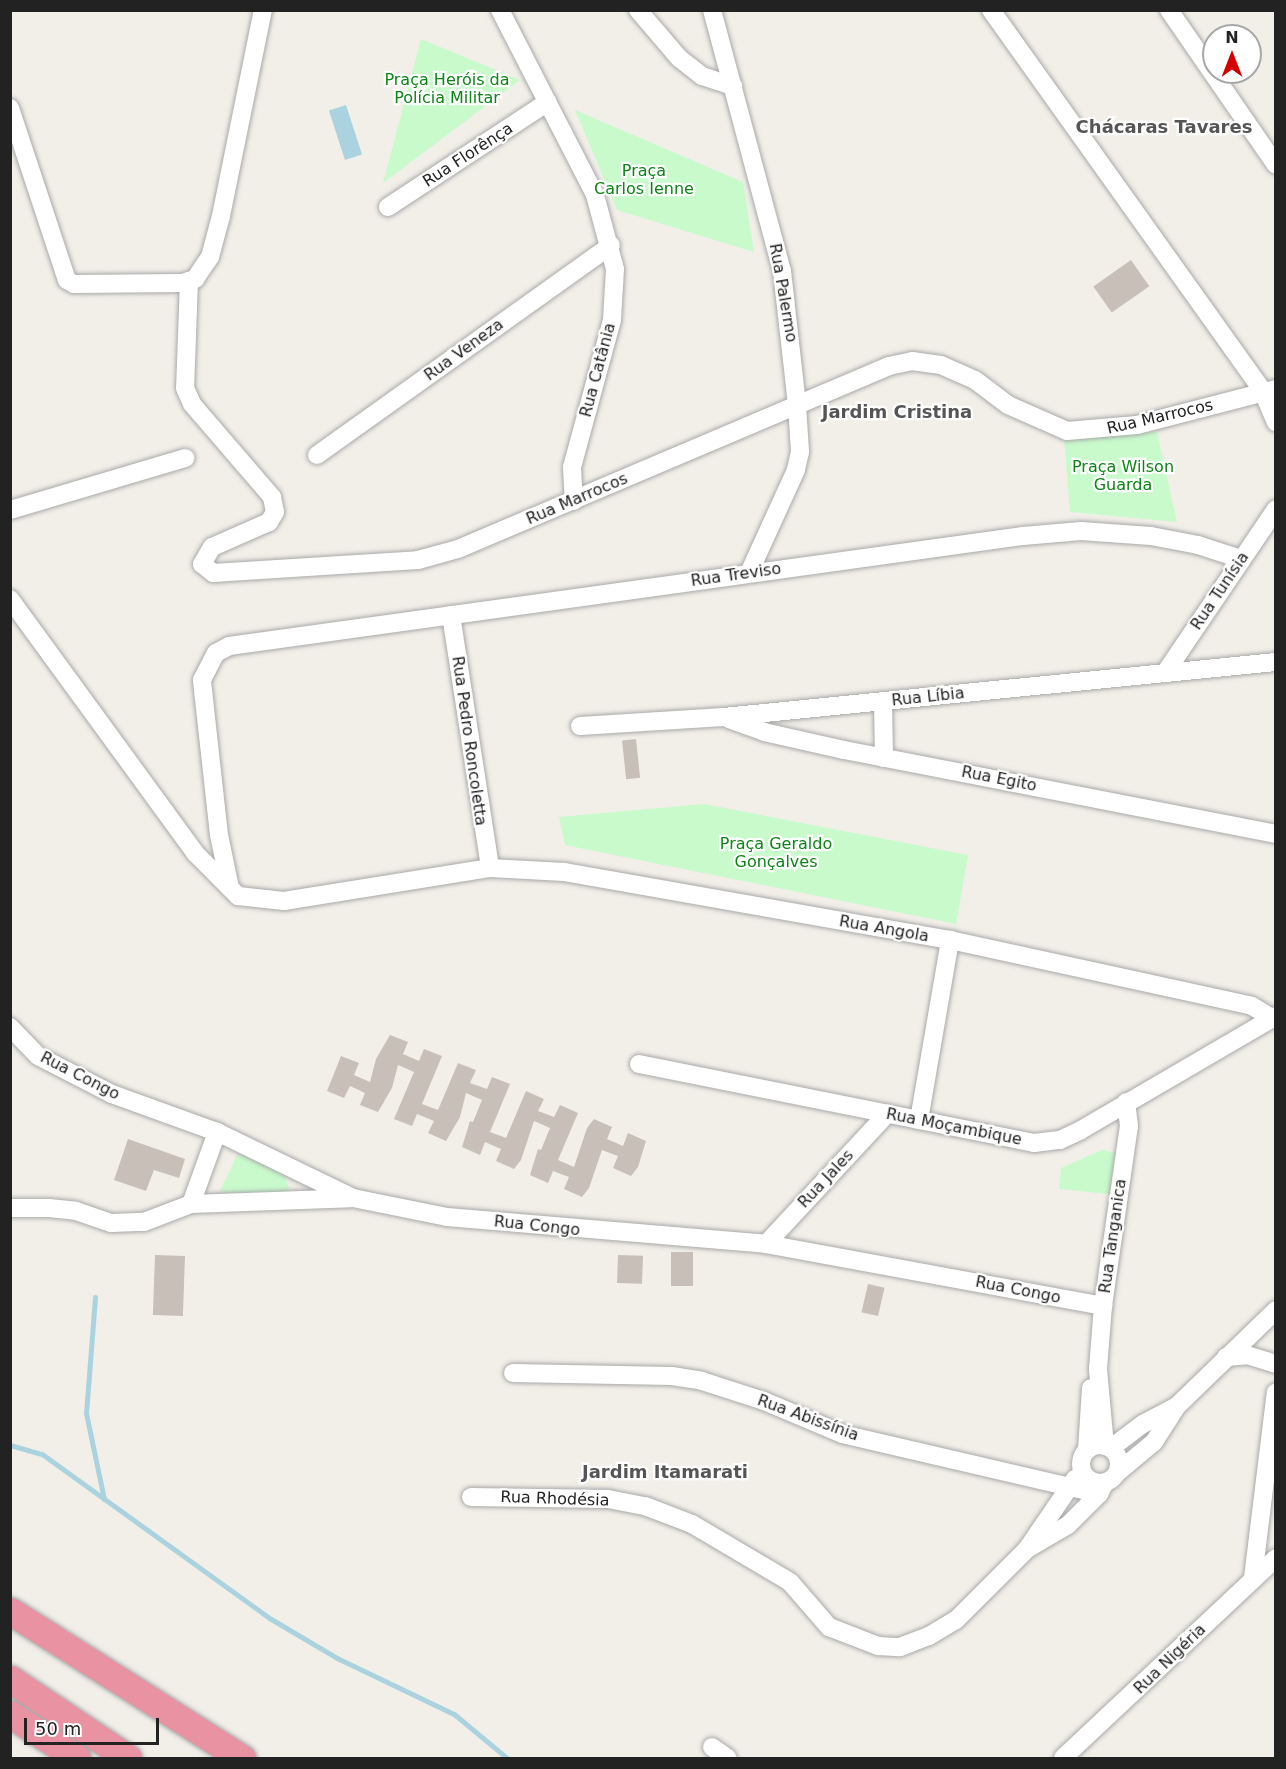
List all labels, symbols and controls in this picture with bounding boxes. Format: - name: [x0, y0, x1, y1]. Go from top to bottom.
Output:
- north arrow: [1202, 24, 1262, 84]
- text: N: [1225, 28, 1239, 47]
- park label: Praça Heróis da Polícia Militar: [384, 70, 510, 108]
- district label: Chácaras Tavares: [1076, 116, 1252, 138]
- street label: Rua Florênça: [419, 119, 517, 191]
- park label: Praça Carlos Ienne: [594, 161, 694, 199]
- street label: Rua Palermo: [765, 242, 801, 344]
- street label: Rua Veneza: [421, 315, 507, 385]
- street label: Rua Catânia: [576, 321, 620, 419]
- street label: Rua Marrocos: [1105, 395, 1215, 439]
- district label: Jardim Cristina: [822, 401, 972, 423]
- park label: Praça Wilson Guarda: [1072, 457, 1174, 495]
- street label: Rua Marrocos: [523, 469, 631, 529]
- street label: Rua Tunísia: [1187, 548, 1253, 634]
- street label: Rua Treviso: [690, 559, 782, 591]
- street label: Rua Pedro Roncoletta: [448, 655, 490, 827]
- street label: Rua Líbia: [891, 684, 965, 710]
- street label: Rua Egito: [960, 762, 1038, 796]
- park label: Praça Geraldo Gonçalves: [720, 834, 832, 872]
- street label: Rua Angola: [838, 912, 930, 946]
- street label: Rua Congo: [37, 1048, 123, 1104]
- street label: Rua Moçambique: [884, 1104, 1024, 1150]
- street label: Rua Jales: [794, 1146, 858, 1212]
- street label: Rua Tanganica: [1095, 1177, 1131, 1295]
- street label: Rua Congo: [493, 1212, 581, 1240]
- street label: Rua Congo: [974, 1272, 1062, 1308]
- street label: Rua Abissínia: [755, 1391, 861, 1445]
- district label: Jardim Itamarati: [582, 1461, 748, 1483]
- street label: Rua Rhodésia: [500, 1488, 610, 1510]
- street label: Rua Nigéria: [1130, 1620, 1210, 1698]
- scale bar: [27, 1706, 162, 1744]
- text: 50 m: [35, 1718, 81, 1739]

